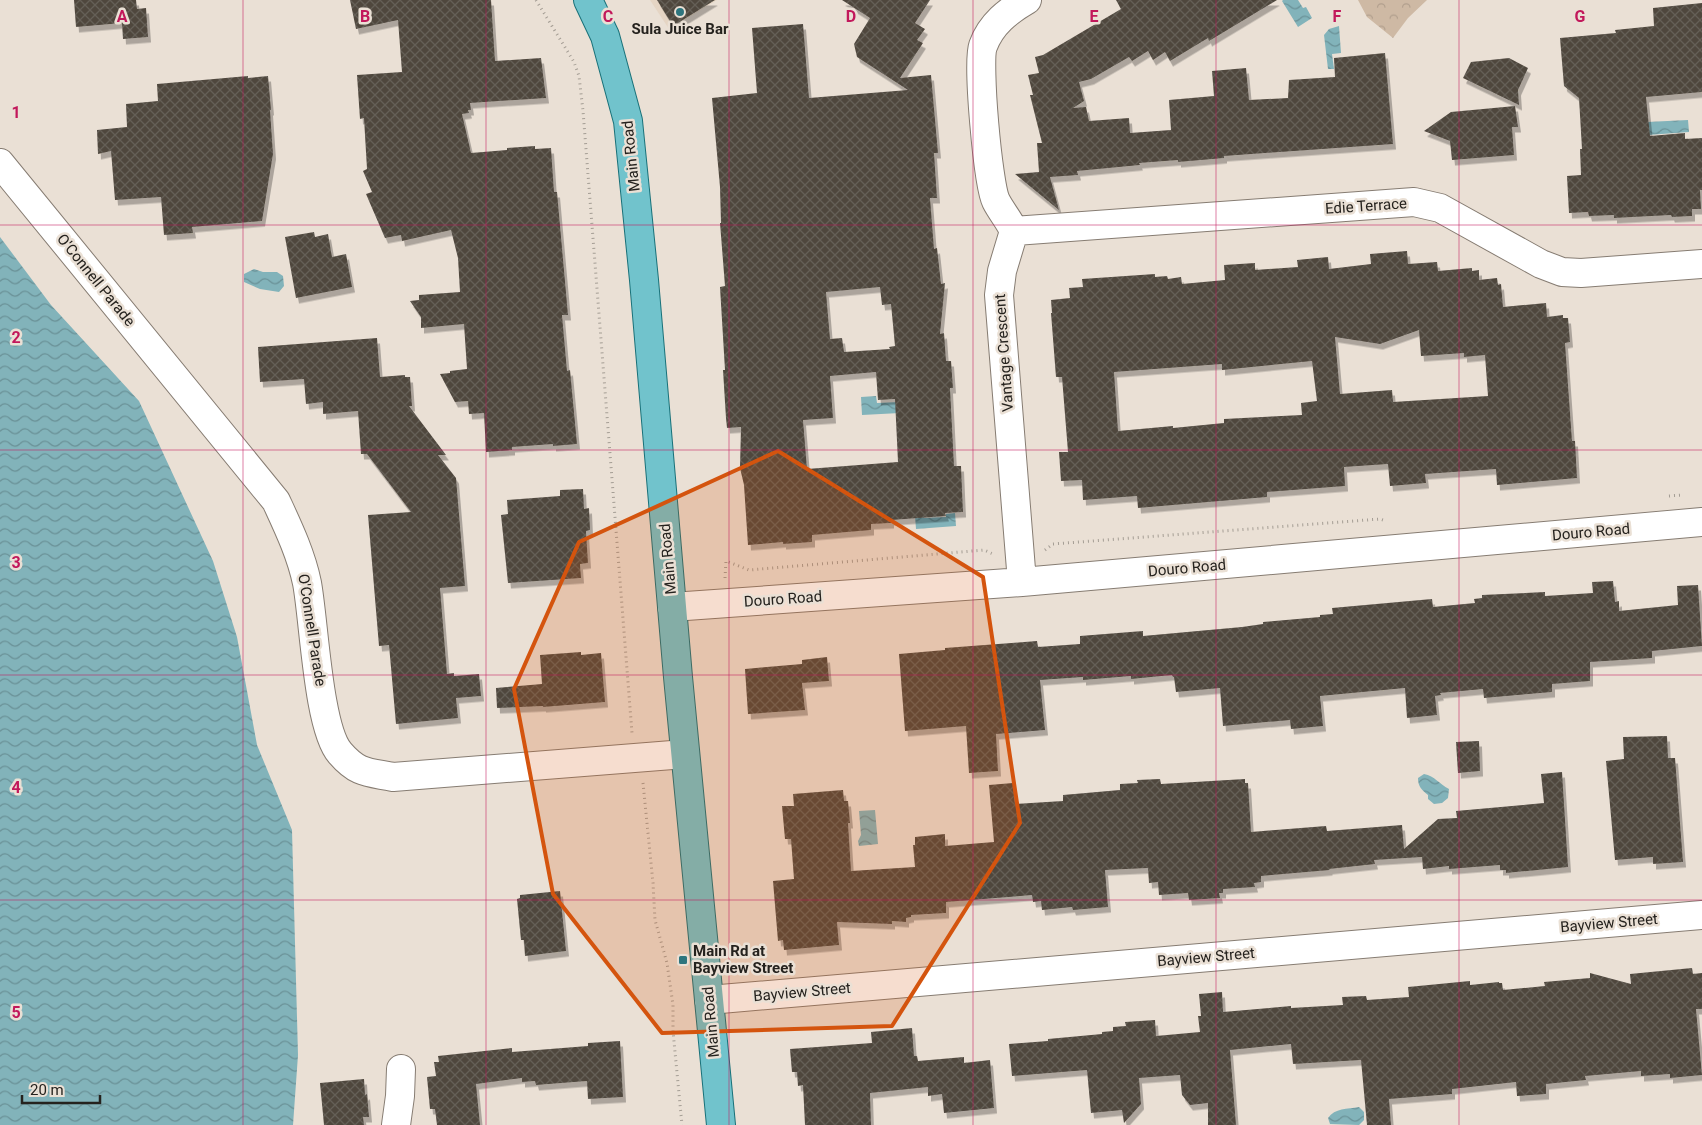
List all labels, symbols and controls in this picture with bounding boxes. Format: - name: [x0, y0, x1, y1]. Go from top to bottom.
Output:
- marker: Sula Juice Bar: [674, 6, 686, 18]
- text: A: [117, 7, 128, 26]
- text: B: [360, 7, 370, 26]
- text: C: [603, 7, 613, 26]
- text: D: [846, 7, 856, 26]
- text: E: [1090, 7, 1099, 26]
- text: F: [1333, 7, 1342, 26]
- text: G: [1575, 7, 1586, 26]
- place label: Sula Juice Bar: [632, 20, 729, 38]
- text: 1: [11, 103, 21, 122]
- street label: Main Road: [618, 120, 644, 192]
- street label: Edie Terrace: [1325, 194, 1408, 218]
- street label: O'Connell Parade: [53, 230, 139, 330]
- street label: Vantage Crescent: [991, 293, 1017, 413]
- text: 2: [11, 328, 21, 347]
- street label: Douro Road: [1551, 520, 1631, 544]
- street label: Main Road: [656, 523, 680, 595]
- text: 3: [11, 553, 21, 572]
- street label: Douro Road: [1147, 556, 1227, 580]
- street label: O'Connell Parade: [294, 572, 330, 688]
- street label: Douro Road: [743, 587, 823, 611]
- text: 4: [11, 778, 21, 797]
- street label: Bayview Street: [1559, 910, 1659, 936]
- place label: Main Rd at Bayview Street: [693, 942, 793, 977]
- street label: Bayview Street: [1156, 944, 1256, 970]
- marker: Main Rd at Bayview Street: [677, 954, 689, 966]
- street label: Bayview Street: [752, 979, 852, 1005]
- street label: Main Road: [699, 986, 723, 1058]
- text: 5: [11, 1003, 21, 1022]
- scale bar: [22, 1072, 100, 1104]
- text: 20 m: [30, 1081, 64, 1099]

